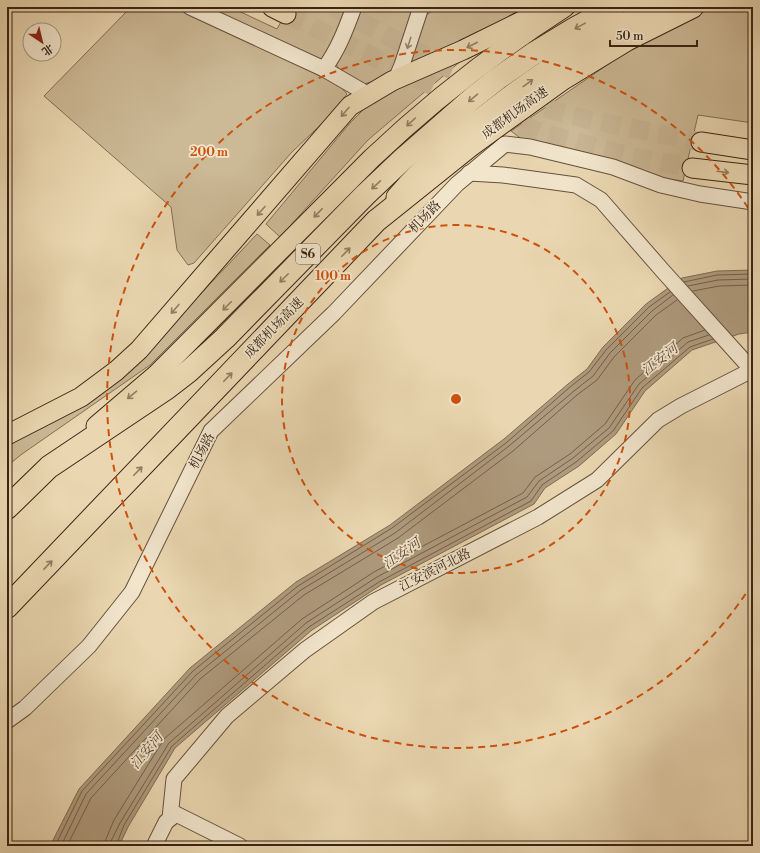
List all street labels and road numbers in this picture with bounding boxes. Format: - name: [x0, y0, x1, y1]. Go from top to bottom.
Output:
- street label: 成都机场高速: [479, 84, 551, 142]
- street label: 机场路: [406, 197, 444, 237]
- road number: S6: [296, 244, 320, 264]
- street label: 成都机场高速: [241, 294, 307, 362]
- street label: 机场路: [186, 430, 218, 472]
- street label: 江安滨河北路: [397, 545, 473, 595]

